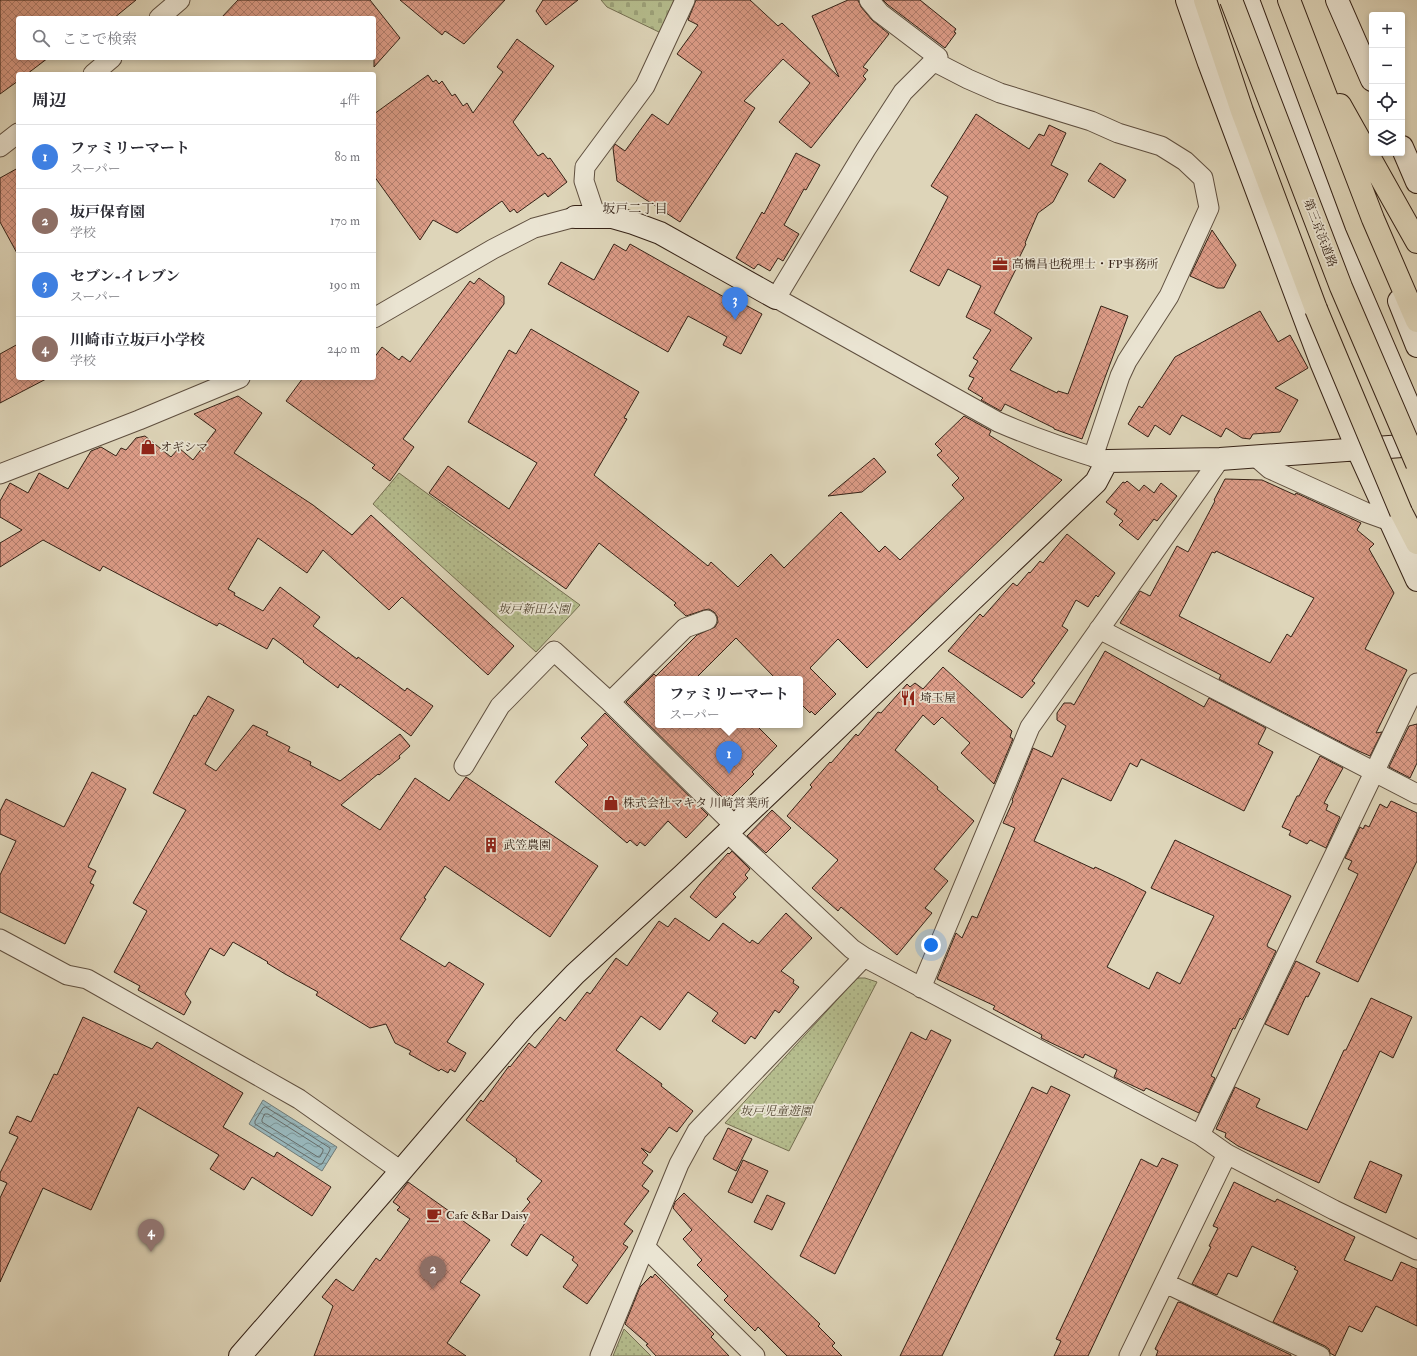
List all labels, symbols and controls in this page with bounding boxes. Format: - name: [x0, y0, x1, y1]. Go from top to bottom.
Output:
- map controls: [1369, 12, 1405, 156]
- button: +: [1369, 12, 1405, 48]
- search box: [16, 16, 376, 60]
- icon: search: [30, 27, 52, 49]
- text: ここで検索: [62, 30, 137, 49]
- button: −: [1369, 48, 1405, 84]
- button: locate: [1369, 84, 1405, 120]
- text: 周辺: [32, 90, 66, 111]
- text: 4件: [340, 92, 360, 108]
- button: layers: [1369, 120, 1405, 156]
- text: ファミリーマート: [70, 139, 190, 158]
- text: 1: [43, 149, 47, 165]
- text: 80 m: [334, 149, 360, 165]
- text: スーパー: [70, 161, 121, 177]
- street label: 第三京浜道路: [1300, 197, 1340, 269]
- district label: 坂戸二丁目: [602, 201, 668, 217]
- text: 坂戸保育園: [70, 203, 145, 222]
- text: 2: [42, 213, 48, 229]
- text: 170 m: [330, 213, 360, 229]
- text: 学校: [70, 225, 96, 241]
- office icon: 高橋昌也税理士・FP事務所: [991, 255, 1009, 273]
- place label: 高橋昌也税理士・FP事務所: [1012, 257, 1159, 272]
- text: セブン-イレブン: [70, 267, 180, 286]
- text: 3: [43, 277, 48, 293]
- text: 190 m: [329, 277, 360, 293]
- pin: 3: [722, 287, 748, 320]
- text: スーパー: [70, 289, 121, 305]
- text: 川崎市立坂戸小学校: [70, 331, 205, 350]
- text: 4: [41, 341, 49, 357]
- text: 240 m: [327, 341, 360, 357]
- text: 学校: [70, 353, 96, 369]
- shop icon: オギシマ: [139, 438, 157, 456]
- place label: オギシマ: [160, 440, 208, 455]
- park label: 坂戸新田公園: [498, 602, 572, 617]
- popup: [655, 676, 803, 728]
- text: ファミリーマート: [669, 685, 789, 704]
- restaurant icon: 埼玉屋: [899, 689, 917, 707]
- place label: 埼玉屋: [920, 691, 956, 706]
- text: スーパー: [669, 707, 720, 723]
- pin: 1: [716, 741, 742, 774]
- shop icon: 株式会社マキタ 川崎営業所: [602, 794, 620, 812]
- place label: 株式会社マキタ 川崎営業所: [623, 796, 769, 811]
- building icon: 武笠農園: [482, 836, 500, 854]
- place label: 武笠農園: [503, 838, 551, 853]
- your location: [921, 935, 941, 955]
- park label: 坂戸児童遊園: [740, 1104, 814, 1119]
- cafe icon: Cafe &Bar Daisy: [425, 1206, 443, 1224]
- place label: Cafe &Bar Daisy: [446, 1208, 529, 1223]
- pin: 4: [138, 1219, 164, 1252]
- pin: 2: [420, 1256, 446, 1289]

